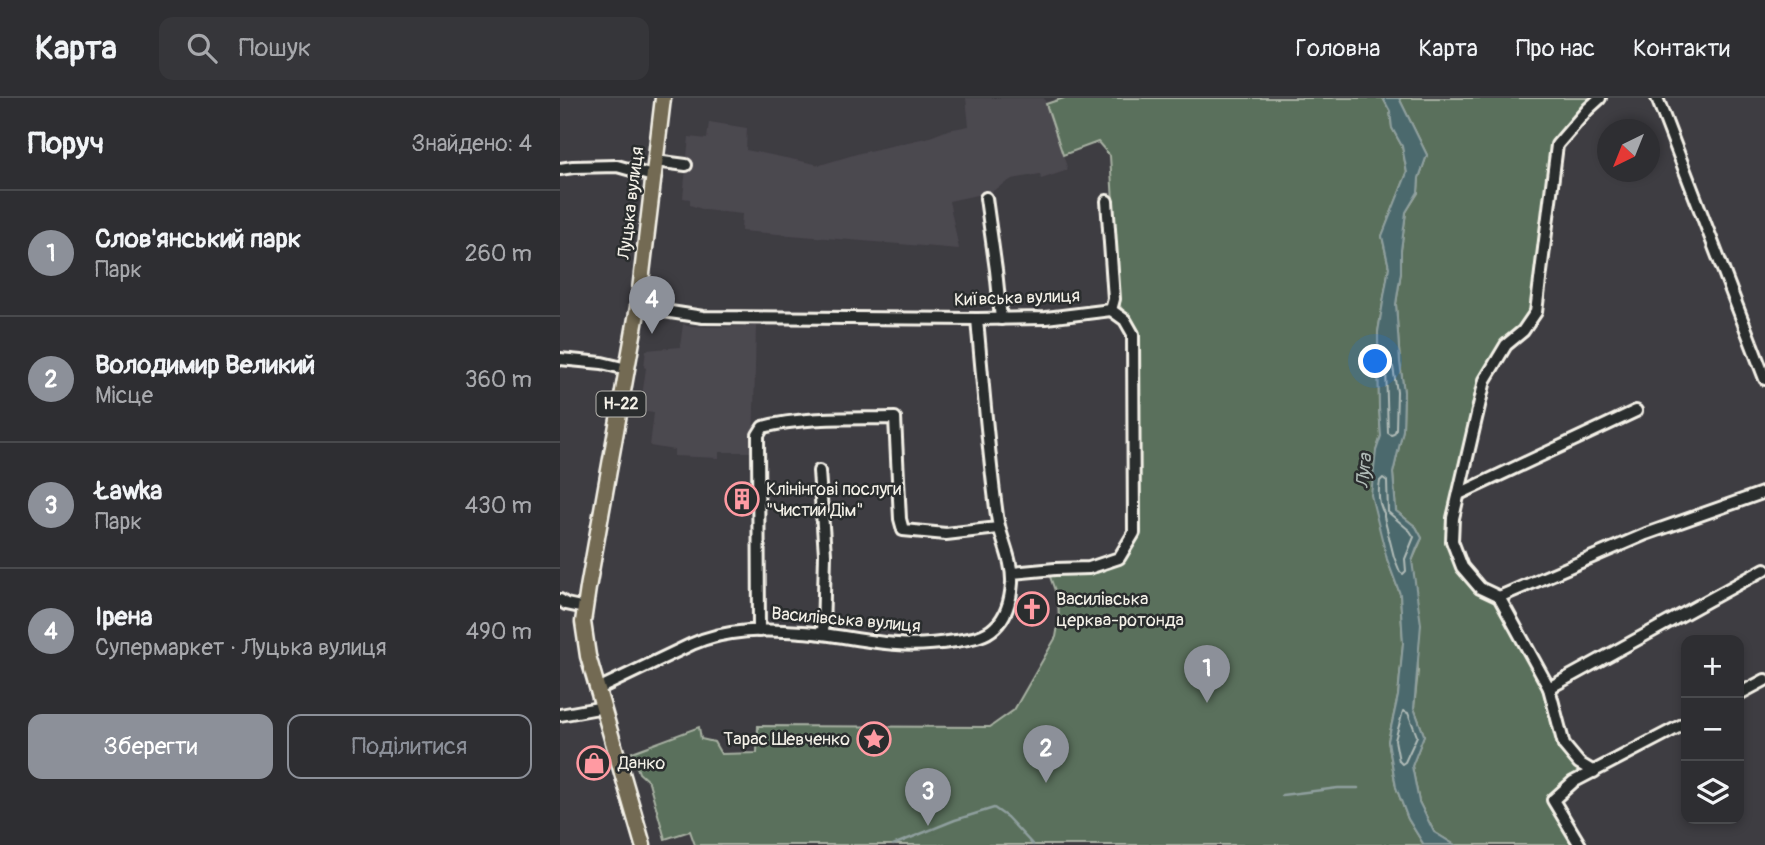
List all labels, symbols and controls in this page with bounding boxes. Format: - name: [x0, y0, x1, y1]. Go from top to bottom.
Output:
- search box: [159, 17, 649, 80]
- text: Карта: [35, 28, 117, 69]
- icon: search: [183, 29, 221, 67]
- text: Пошук: [239, 32, 311, 64]
- text: Головна: [1296, 34, 1380, 63]
- text: Карта: [1418, 34, 1478, 63]
- text: Про нас: [1516, 34, 1595, 63]
- text: Контакти: [1633, 34, 1730, 63]
- north arrow: [1597, 119, 1660, 182]
- text: Поруч: [28, 125, 104, 162]
- text: Знайдено: 4: [412, 129, 532, 158]
- street label: Луцька вулиця: [613, 145, 649, 262]
- text: Слов'янський парк: [95, 223, 301, 255]
- text: 1: [47, 239, 56, 268]
- text: 260 m: [465, 239, 532, 268]
- text: Парк: [95, 255, 142, 284]
- pin: 4: [629, 276, 675, 334]
- street label: Київська вулиця: [954, 284, 1080, 312]
- your location: [1358, 344, 1392, 378]
- text: Володимир Великий: [95, 349, 315, 381]
- text: 2: [45, 365, 57, 394]
- text: 360 m: [465, 365, 532, 394]
- text: Місце: [95, 381, 153, 410]
- road number: Н-22: [596, 392, 646, 416]
- water label: Луга: [1351, 451, 1378, 489]
- text: Ławka: [95, 475, 162, 507]
- place label: Клінінгові послуги "Чистий Дім": [766, 478, 901, 522]
- building icon: Клінінгові послуги "Чистий Дім": [723, 480, 761, 518]
- text: 3: [45, 491, 57, 520]
- text: 430 m: [465, 491, 532, 520]
- text: Парк: [95, 507, 142, 536]
- place label: Василівська церква-ротонда: [1056, 588, 1184, 632]
- church icon: Василівська церква-ротонда: [1013, 590, 1051, 628]
- text: Ірена: [95, 601, 153, 633]
- street label: Василівська вулиця: [770, 602, 922, 638]
- text: 4: [44, 617, 58, 646]
- text: 490 m: [466, 617, 532, 646]
- text: Супермаркет · Луцька вулиця: [95, 633, 387, 662]
- map controls: [1681, 635, 1744, 824]
- button: +: [1681, 635, 1744, 698]
- pin: 1: [1184, 645, 1230, 703]
- button: −: [1681, 698, 1744, 761]
- button: Зберегти: [28, 714, 273, 779]
- button: Поділитися: [287, 714, 532, 779]
- place icon: Тарас Шевченко: [855, 720, 893, 758]
- pin: 2: [1023, 725, 1069, 783]
- place label: Тарас Шевченко: [723, 728, 850, 751]
- shop icon: Данко: [575, 744, 613, 782]
- place label: Данко: [617, 752, 665, 775]
- button: layers: [1681, 761, 1744, 824]
- pin: 3: [905, 768, 951, 826]

